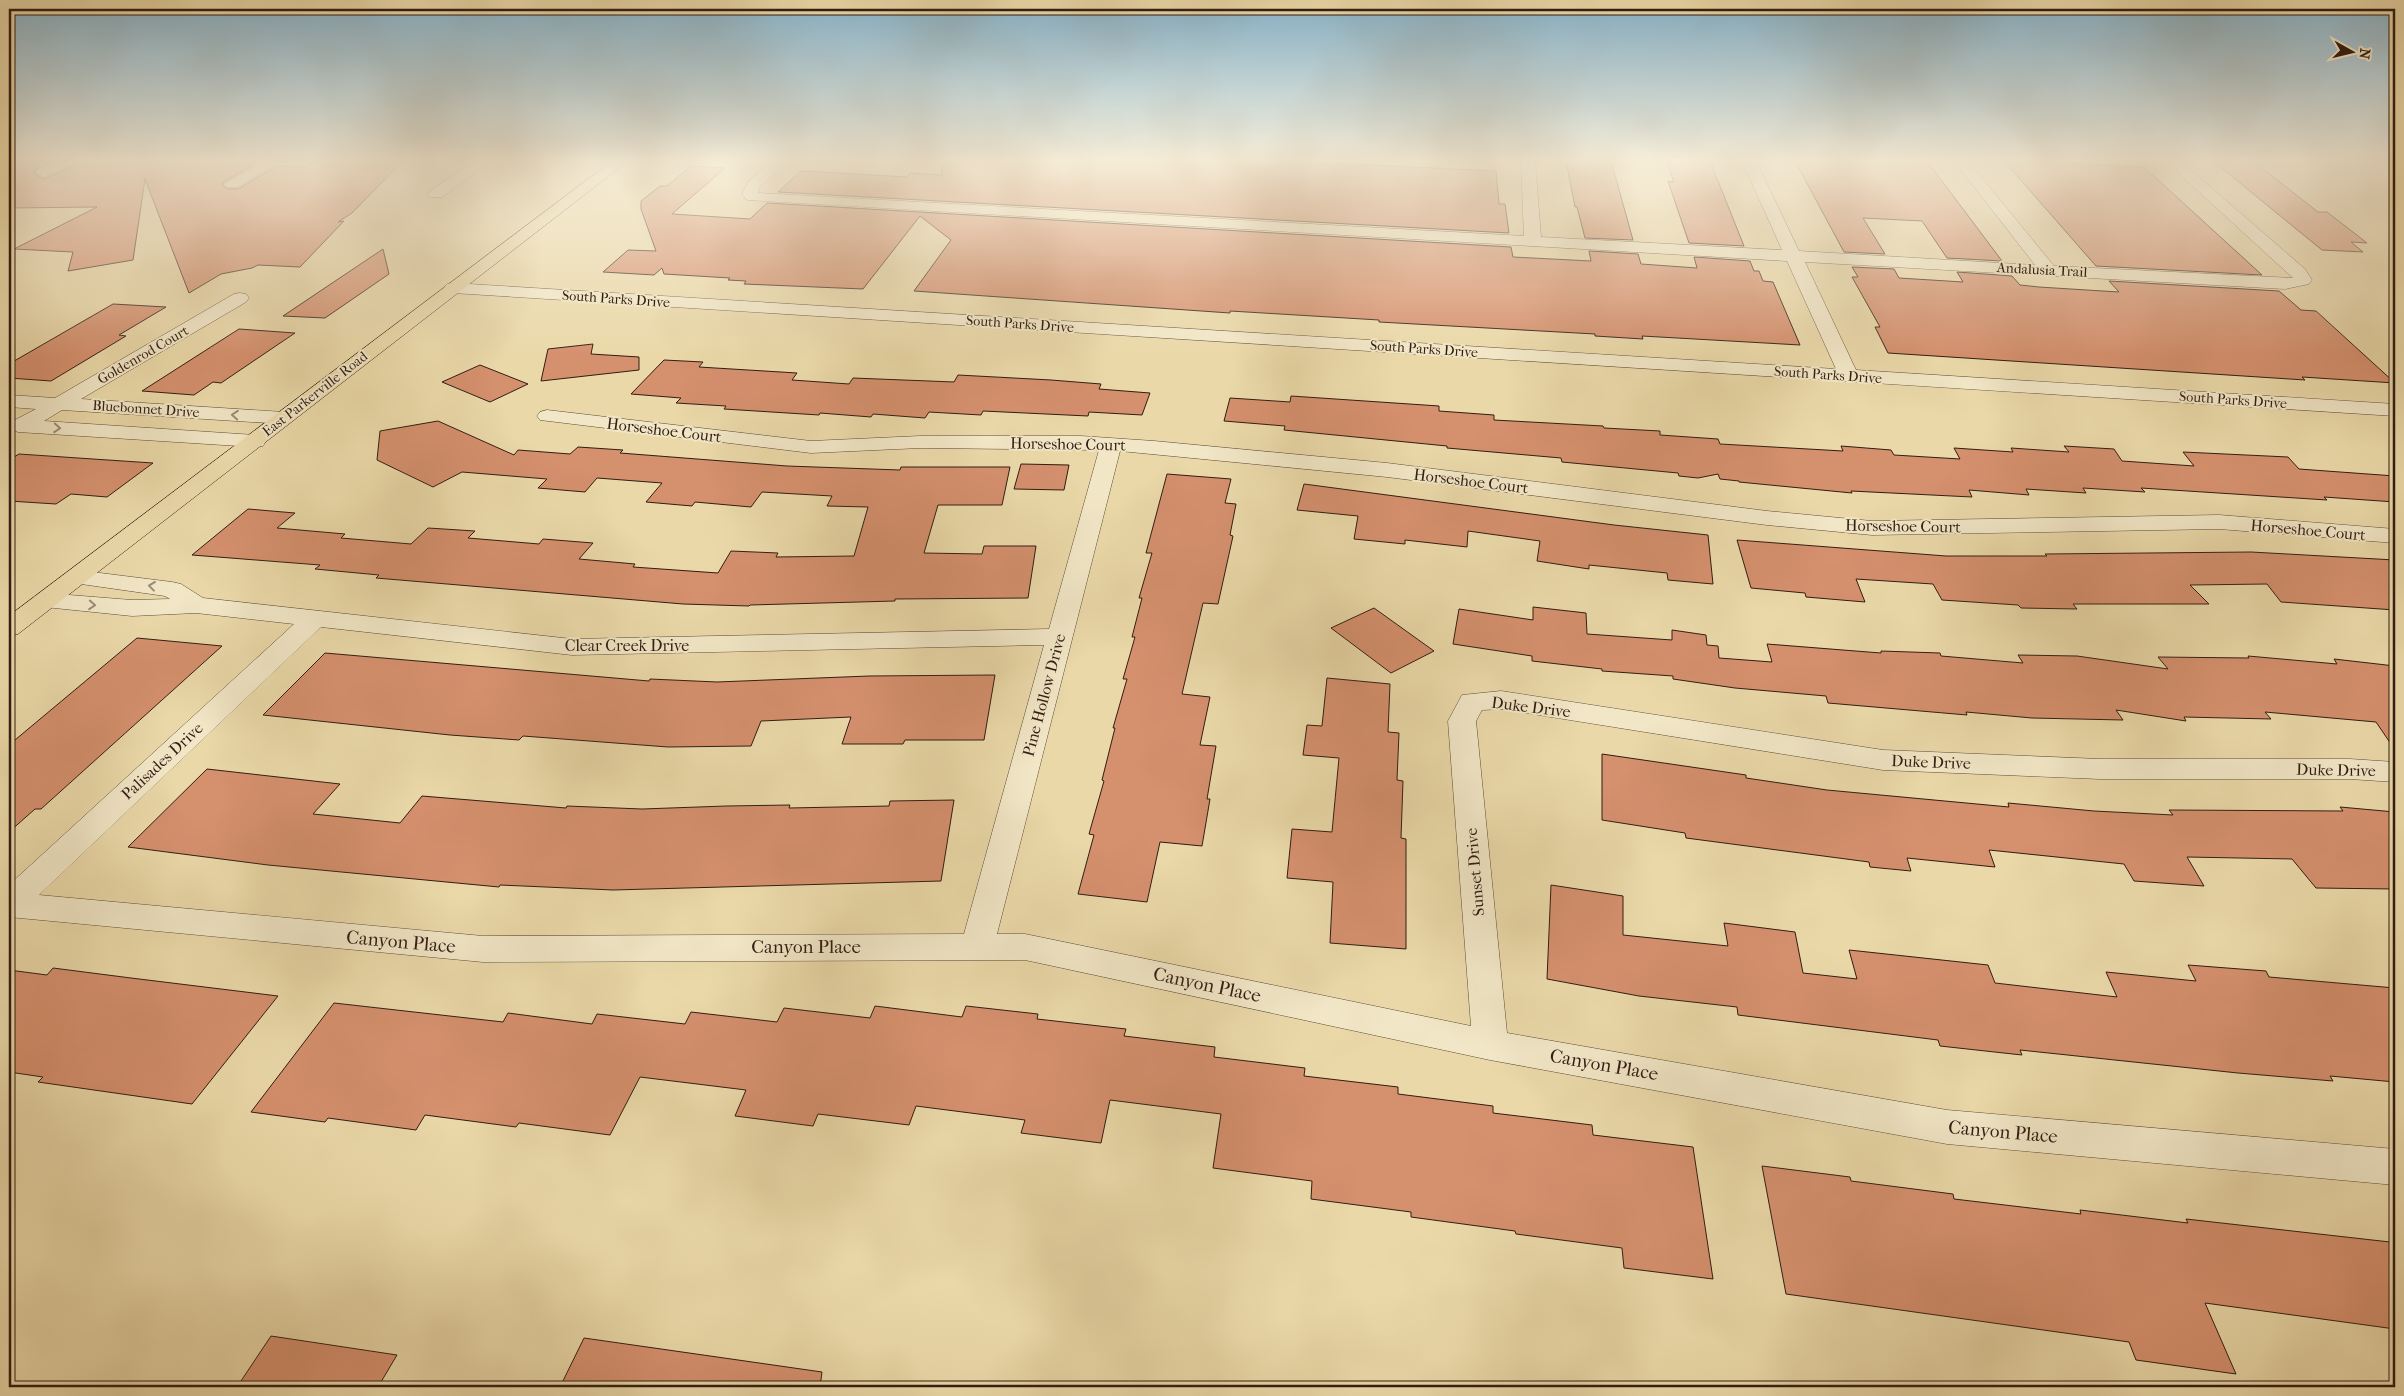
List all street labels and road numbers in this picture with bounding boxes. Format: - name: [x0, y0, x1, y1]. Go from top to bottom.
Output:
- street label: Andalusia Trail: [1995, 259, 2088, 281]
- street label: South Parks Drive: [561, 287, 671, 311]
- street label: South Parks Drive: [965, 312, 1075, 336]
- street label: Goldenrod Court: [94, 322, 192, 388]
- street label: South Parks Drive: [1369, 337, 1479, 361]
- street label: East Parkerville Road: [259, 347, 371, 440]
- street label: South Parks Drive: [1773, 363, 1883, 387]
- street label: South Parks Drive: [2178, 388, 2288, 412]
- street label: Bluebonnet Drive: [92, 397, 200, 421]
- street label: Horseshoe Court: [605, 414, 723, 447]
- street label: Horseshoe Court: [1010, 433, 1126, 455]
- street label: Horseshoe Court: [1412, 465, 1530, 498]
- street label: Horseshoe Court: [1845, 515, 1961, 537]
- street label: Horseshoe Court: [2250, 515, 2367, 545]
- street label: Pine Hollow Drive: [1018, 631, 1070, 758]
- street label: Clear Creek Drive: [565, 636, 689, 655]
- street label: Duke Drive: [1490, 693, 1572, 721]
- street label: Palisades Drive: [117, 718, 207, 804]
- street label: Duke Drive: [1891, 751, 1971, 773]
- street label: Duke Drive: [2296, 760, 2376, 780]
- street label: Sunset Drive: [1462, 827, 1488, 917]
- street label: Canyon Place: [345, 926, 457, 958]
- street label: Canyon Place: [751, 936, 861, 958]
- street label: Canyon Place: [1151, 963, 1263, 1007]
- street label: Canyon Place: [1548, 1045, 1660, 1085]
- street label: Canyon Place: [1947, 1116, 2059, 1148]

